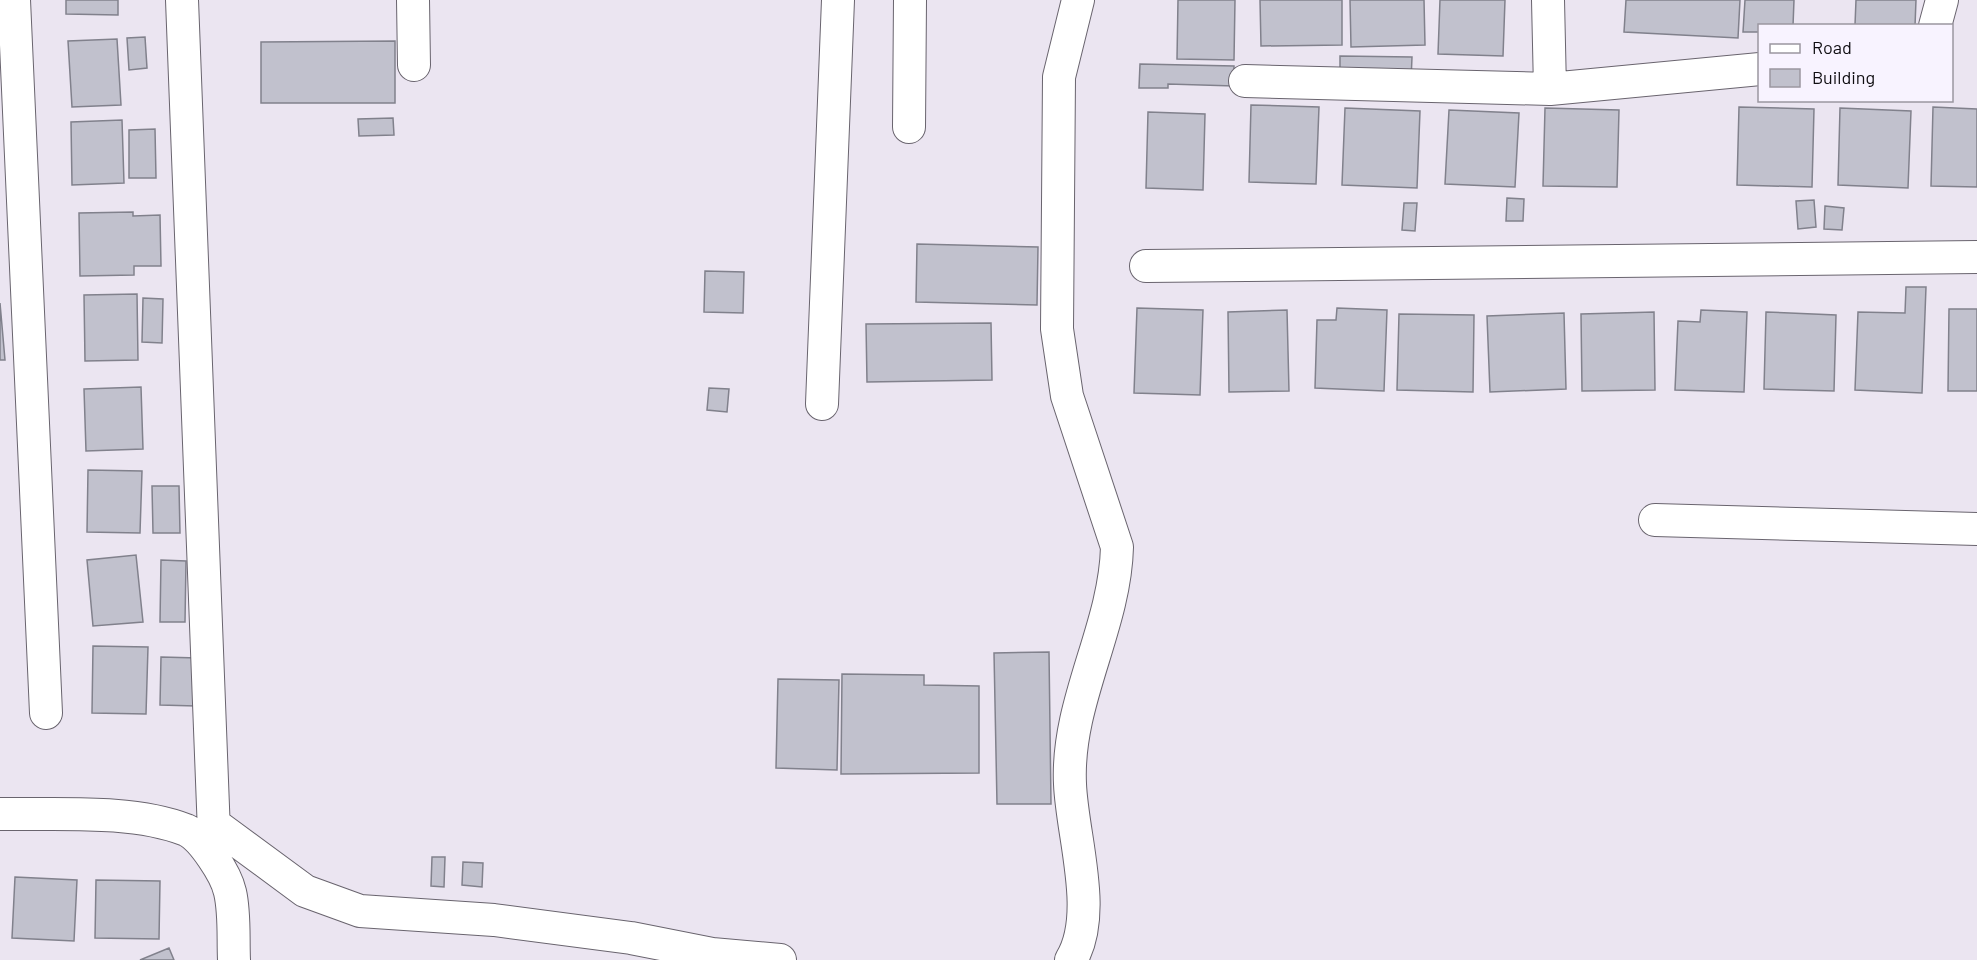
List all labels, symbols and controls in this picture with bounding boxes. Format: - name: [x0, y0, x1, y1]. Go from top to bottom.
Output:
- legend: [1758, 24, 1953, 102]
- text: Road: [1812, 36, 1852, 58]
- text: Building: [1812, 66, 1875, 88]

